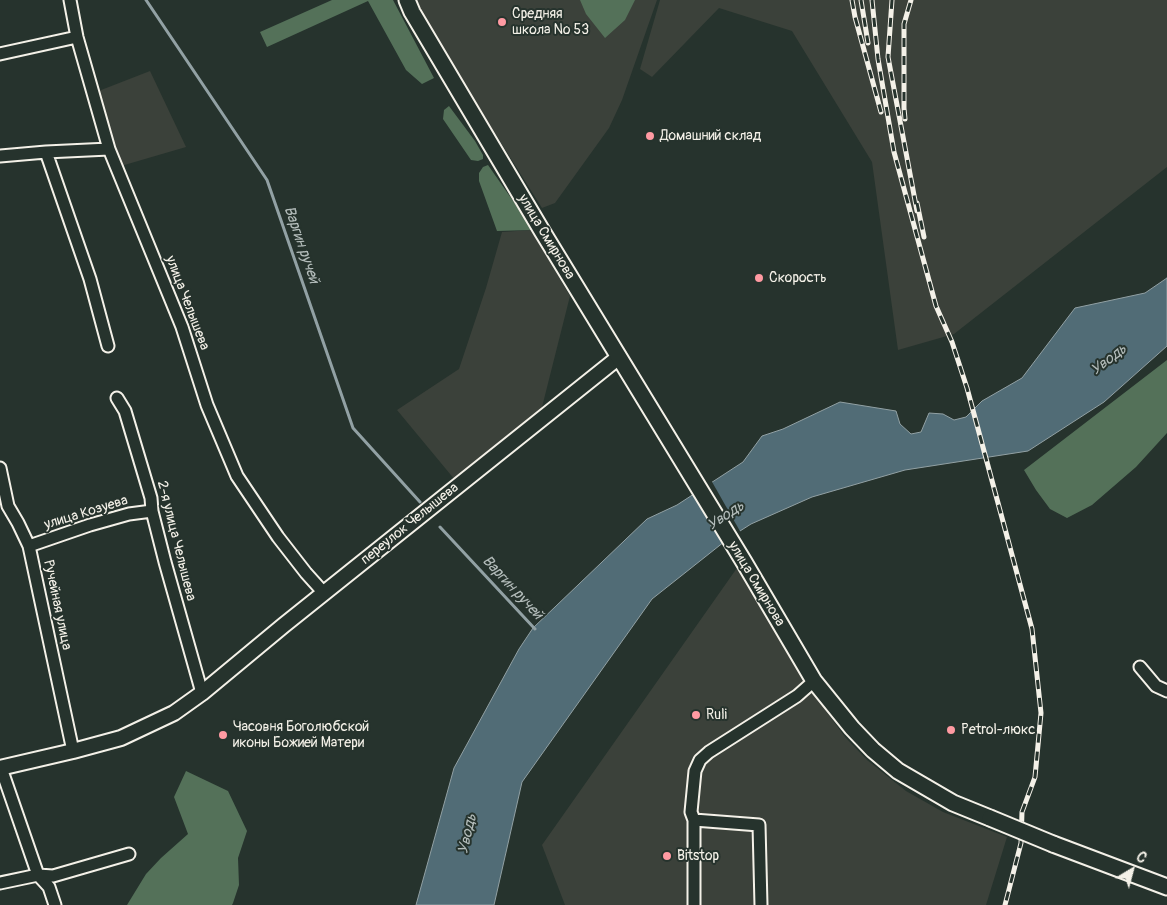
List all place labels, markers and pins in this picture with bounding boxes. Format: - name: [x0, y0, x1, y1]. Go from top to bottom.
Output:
- place label: Средняя школа № 53: [512, 6, 589, 38]
- marker: Средняя школа № 53: [496, 16, 508, 28]
- place label: Домашний склад: [660, 128, 761, 144]
- marker: Домашний склад: [644, 130, 656, 142]
- place label: Скорость: [769, 270, 827, 286]
- marker: Скорость: [753, 272, 765, 284]
- place label: Ruli: [706, 707, 727, 723]
- marker: Ruli: [690, 709, 702, 721]
- place label: Часовня Боголюбской иконы Божией Матери: [233, 719, 369, 752]
- place label: Petrol-люкс: [961, 722, 1035, 738]
- marker: Petrol-люкс: [945, 724, 957, 736]
- marker: Часовня Боголюбской иконы Божией Матери: [217, 729, 229, 741]
- place label: Bitstop: [677, 848, 719, 864]
- marker: Bitstop: [661, 850, 673, 862]

